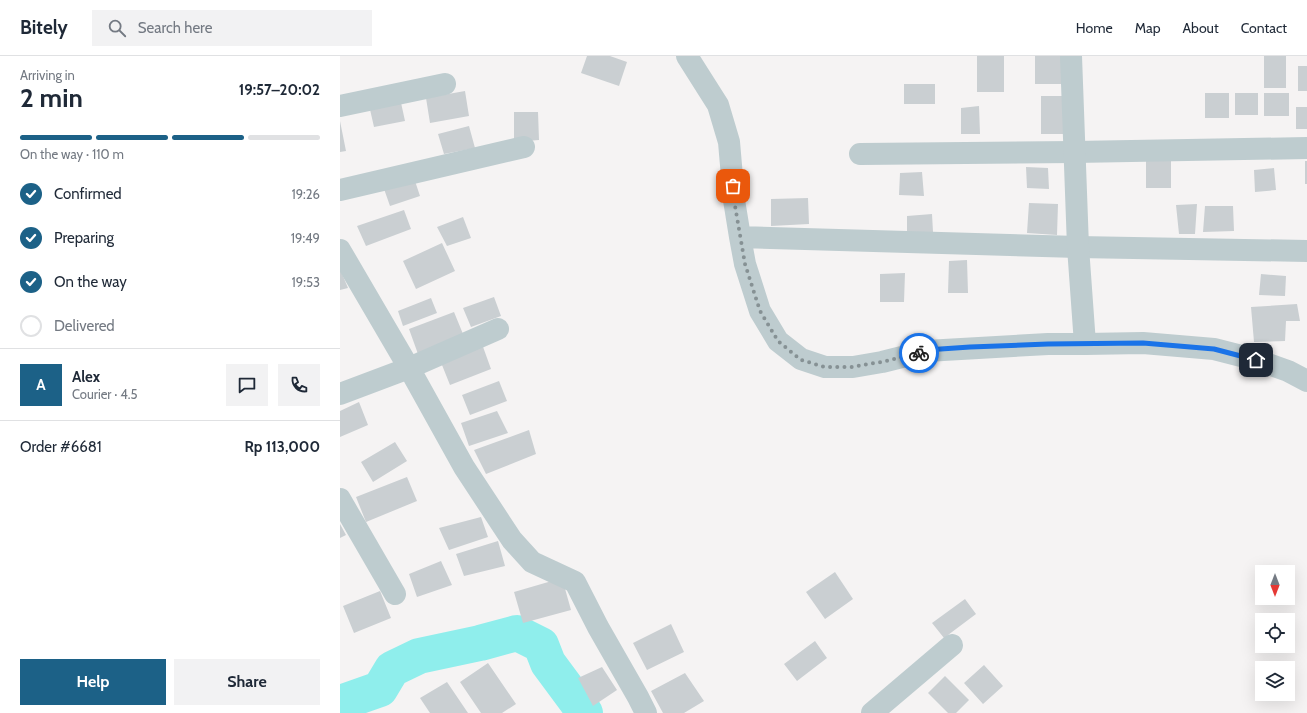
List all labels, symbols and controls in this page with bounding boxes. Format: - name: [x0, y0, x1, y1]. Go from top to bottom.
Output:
- search box: [92, 10, 372, 46]
- text: Bitely: [20, 16, 68, 39]
- icon: search: [106, 17, 128, 39]
- text: Search here: [138, 19, 212, 37]
- text: Home: [1076, 19, 1113, 37]
- text: Map: [1135, 19, 1160, 37]
- text: About: [1182, 19, 1219, 37]
- text: Contact: [1241, 19, 1287, 37]
- text: Arriving in: [20, 67, 75, 83]
- text: 19:57–20:02: [239, 81, 320, 99]
- text: 2 min: [20, 82, 83, 114]
- text: On the way · 110 m: [20, 146, 124, 162]
- pin: [716, 169, 750, 203]
- icon: bag: [722, 175, 744, 197]
- icon: check: [20, 183, 42, 205]
- text: Confirmed: [54, 185, 122, 203]
- text: 19:26: [291, 186, 320, 202]
- icon: check: [20, 227, 42, 249]
- text: Preparing: [54, 229, 114, 247]
- text: 19:49: [291, 230, 320, 246]
- icon: check: [20, 271, 42, 293]
- text: On the way: [54, 273, 127, 291]
- text: 19:53: [292, 274, 320, 290]
- text: Delivered: [54, 317, 115, 335]
- courier: [899, 333, 939, 373]
- icon: bike: [908, 342, 930, 364]
- pin: [1239, 343, 1273, 377]
- icon: home: [1245, 349, 1267, 371]
- button: chat: [226, 364, 268, 406]
- button: phone: [278, 364, 320, 406]
- text: Alex: [72, 368, 100, 386]
- text: A: [36, 376, 46, 394]
- text: Courier · 4.5: [72, 386, 137, 402]
- text: Order #6681: [20, 438, 102, 456]
- text: Rp 113,000: [245, 438, 320, 456]
- north arrow: [1255, 565, 1295, 605]
- map controls: [1255, 565, 1295, 701]
- button: locate: [1255, 613, 1295, 653]
- button: Help: [20, 659, 166, 705]
- button: Share: [174, 659, 320, 705]
- button: layers: [1255, 661, 1295, 701]

